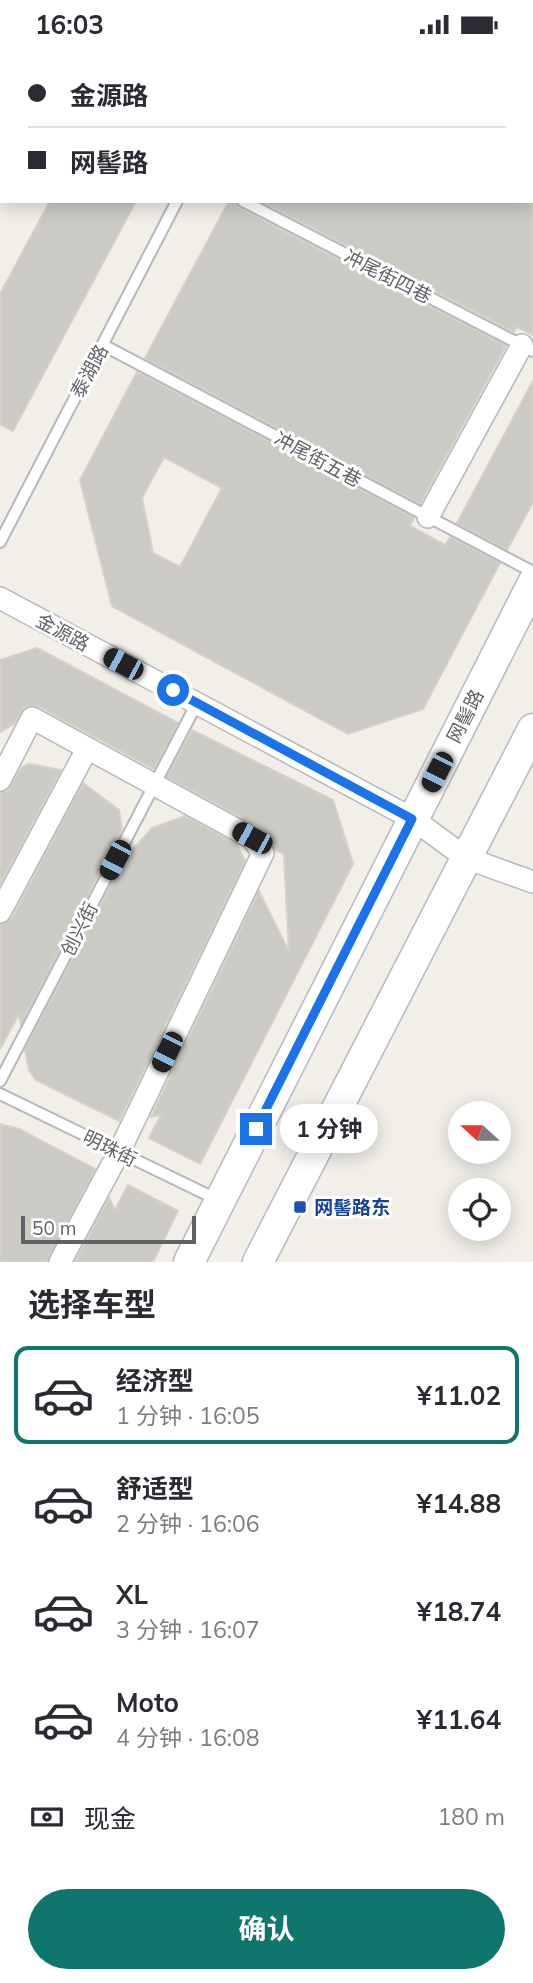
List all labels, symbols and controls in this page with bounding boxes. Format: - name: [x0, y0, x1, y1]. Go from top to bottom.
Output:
- text: 16:03: [35, 8, 104, 41]
- text: 金源路: [70, 79, 148, 112]
- text: 网髻路: [70, 146, 148, 179]
- street label: 冲尾街四巷: [340, 244, 436, 308]
- street label: 泰湖路: [65, 340, 113, 402]
- street label: 冲尾街五巷: [270, 426, 366, 492]
- street label: 金源路: [32, 608, 94, 656]
- car: [100, 645, 147, 683]
- route start: [157, 674, 189, 706]
- street label: 网髻路: [441, 685, 489, 747]
- car: [419, 749, 456, 795]
- car: [229, 819, 276, 857]
- car: [96, 837, 135, 883]
- street label: 创兴街: [55, 898, 103, 960]
- car: [149, 1029, 186, 1075]
- north arrow: [448, 1101, 511, 1164]
- map controls: [448, 1101, 511, 1241]
- callout: 1 分钟: [280, 1105, 378, 1153]
- route end: [240, 1113, 272, 1145]
- text: 1 分钟: [296, 1114, 362, 1143]
- street label: 明珠街: [79, 1125, 141, 1171]
- button: locate: [448, 1178, 511, 1241]
- place label: 网髻路东: [314, 1195, 390, 1219]
- marker: 网髻路东: [292, 1199, 308, 1215]
- scale bar: [21, 1213, 196, 1245]
- text: 50 m: [32, 1216, 76, 1240]
- text: 选择车型: [28, 1284, 156, 1324]
- icon: car: [32, 1364, 95, 1427]
- text: 经济型: [116, 1364, 194, 1397]
- text: ¥11.02: [417, 1379, 501, 1412]
- text: 1 分钟 · 16:05: [116, 1401, 260, 1430]
- icon: car: [32, 1472, 95, 1535]
- text: 舒适型: [116, 1472, 194, 1505]
- text: ¥14.88: [417, 1487, 501, 1520]
- text: 2 分钟 · 16:06: [116, 1509, 260, 1538]
- text: XL: [116, 1578, 148, 1611]
- icon: car: [32, 1580, 95, 1643]
- text: ¥18.74: [417, 1595, 501, 1628]
- text: 3 分钟 · 16:07: [116, 1615, 260, 1644]
- text: Moto: [116, 1686, 179, 1719]
- icon: car: [32, 1688, 95, 1751]
- text: ¥11.64: [417, 1703, 501, 1736]
- text: 4 分钟 · 16:08: [116, 1723, 260, 1752]
- icon: cash: [28, 1798, 66, 1836]
- text: 现金: [84, 1802, 136, 1835]
- text: 180 m: [437, 1802, 505, 1831]
- button: 确认: [28, 1889, 505, 1969]

